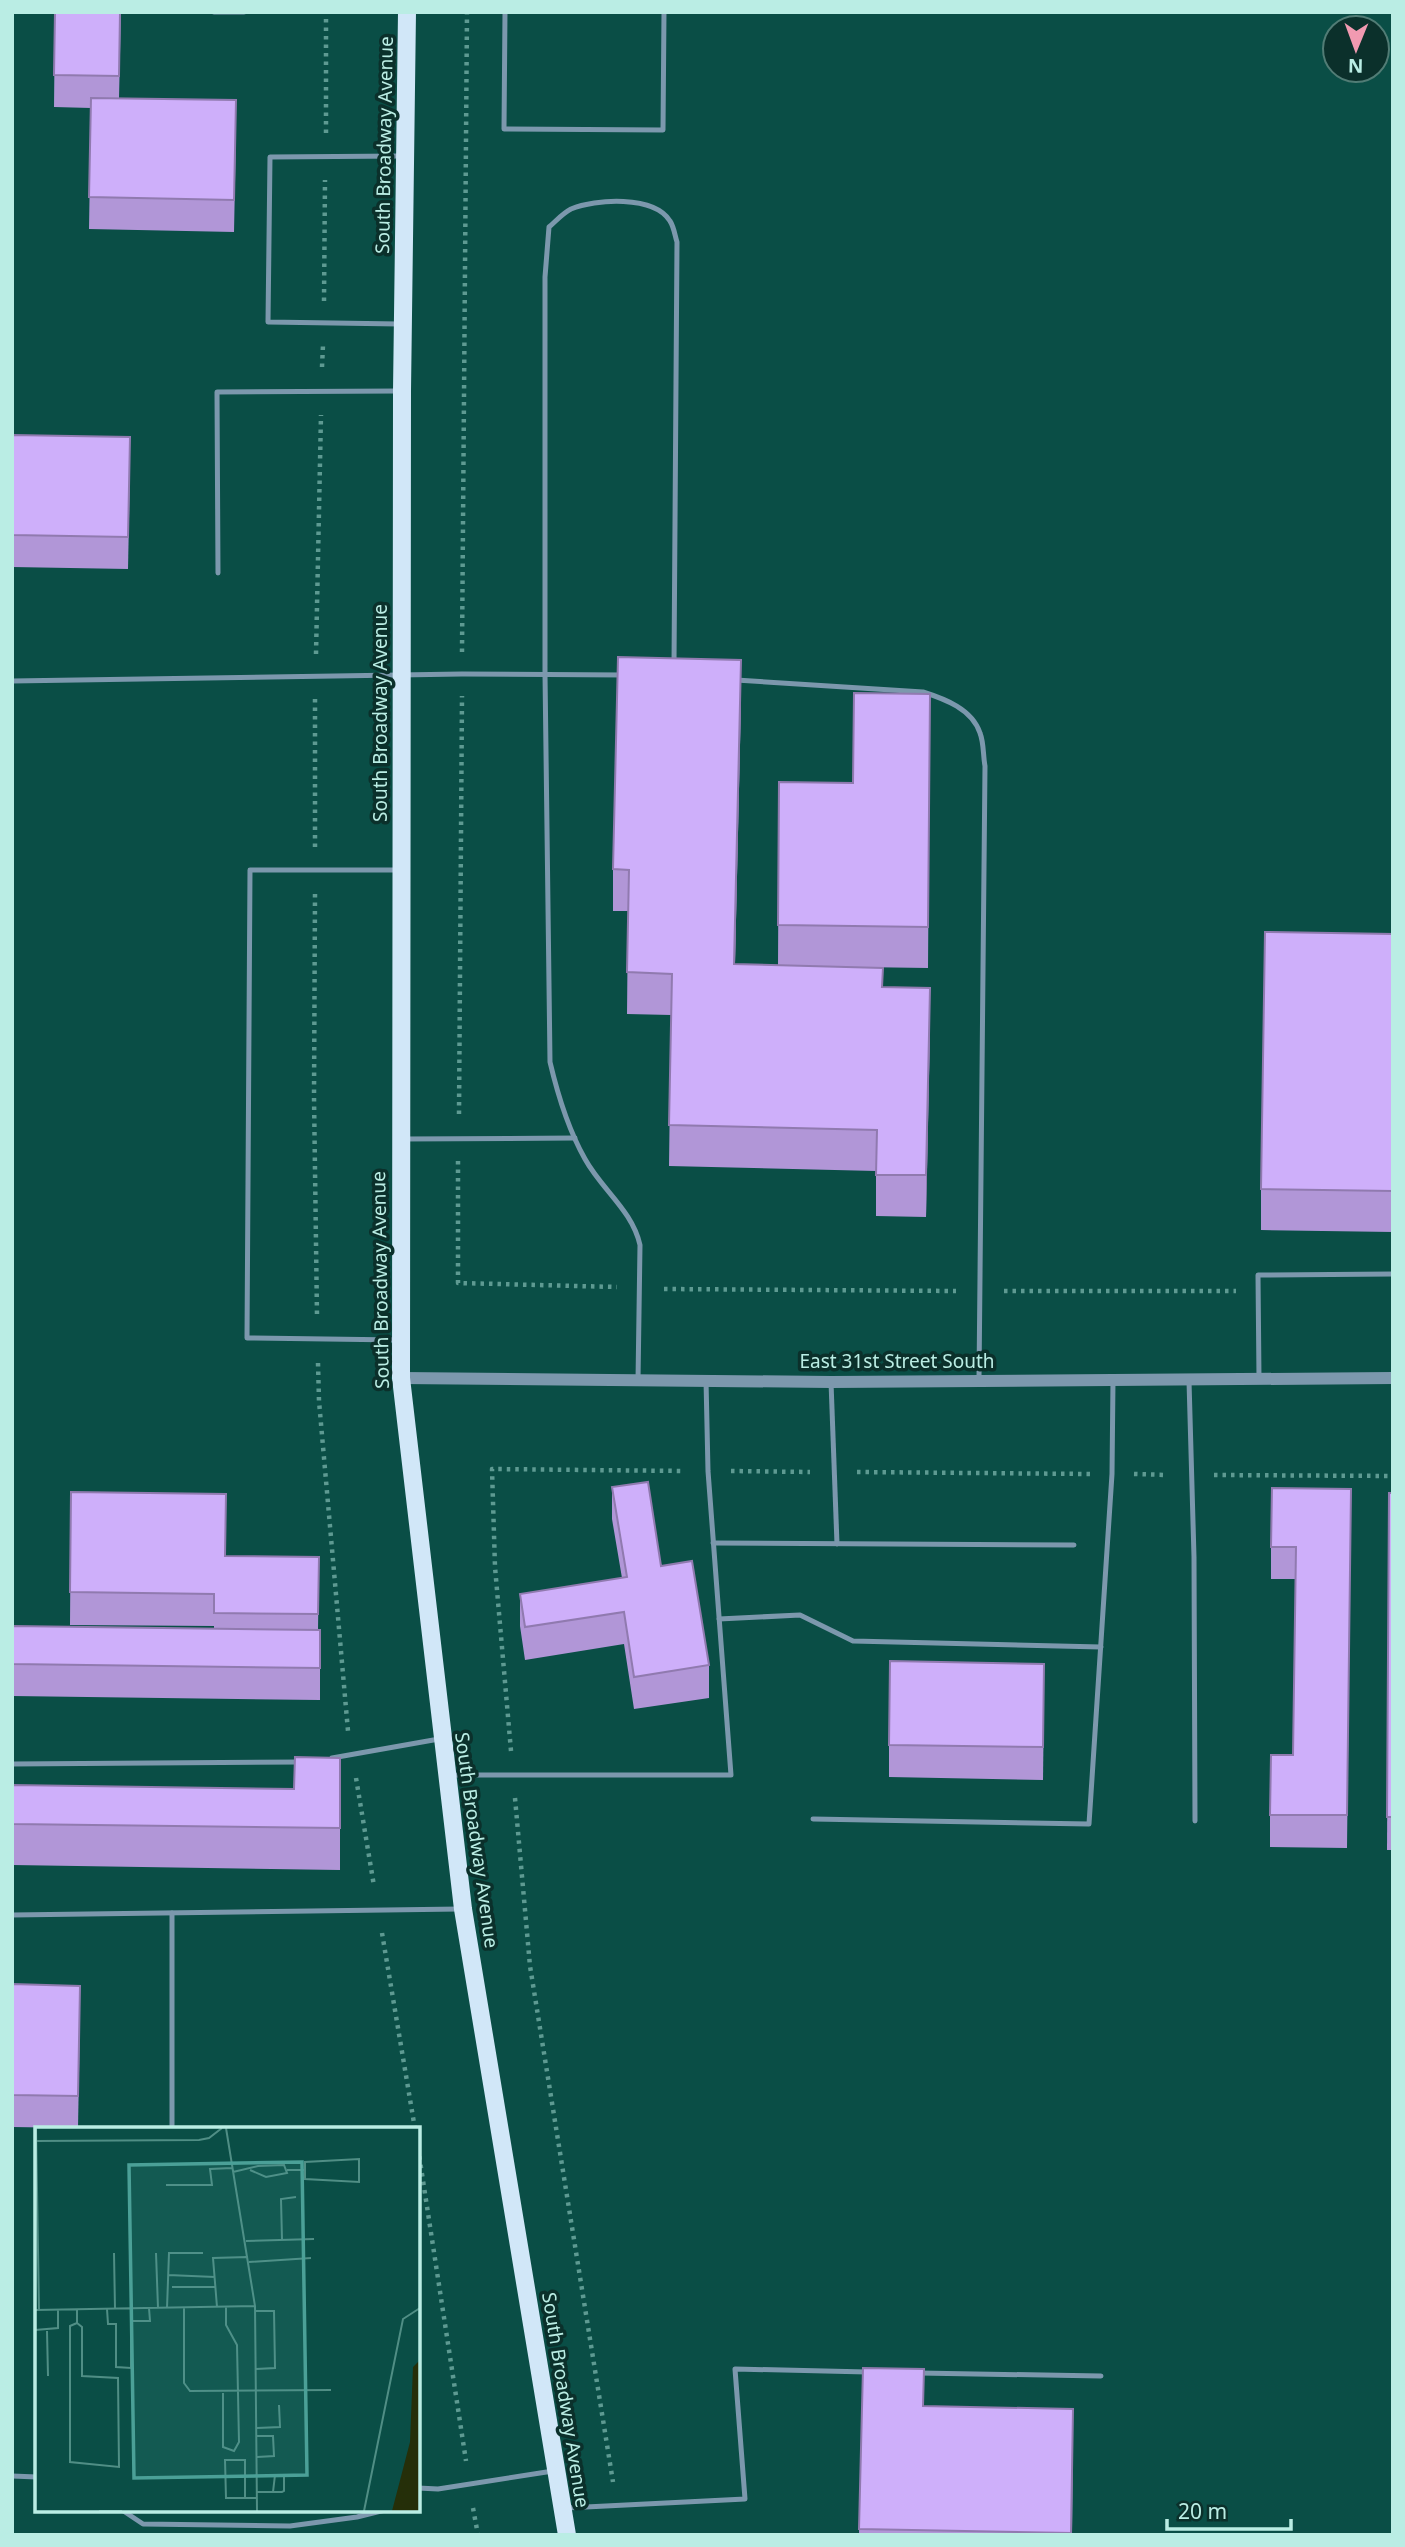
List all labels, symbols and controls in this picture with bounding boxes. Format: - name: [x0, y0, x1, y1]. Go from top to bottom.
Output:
- north arrow: [1321, 14, 1391, 84]
- street label: South Broadway Avenue: [369, 36, 399, 254]
- text: N: [1348, 53, 1364, 79]
- street label: South Broadway Avenue: [367, 604, 393, 822]
- street label: South Broadway Avenue: [365, 1171, 395, 1389]
- street label: East 31st Street South: [799, 1348, 995, 1374]
- street label: South Broadway Avenue: [449, 1730, 505, 1950]
- inset map: [35, 2127, 420, 2512]
- street label: South Broadway Avenue: [536, 2290, 596, 2510]
- scale bar: [1167, 2488, 1291, 2532]
- text: 20 m: [1178, 2497, 1227, 2525]

